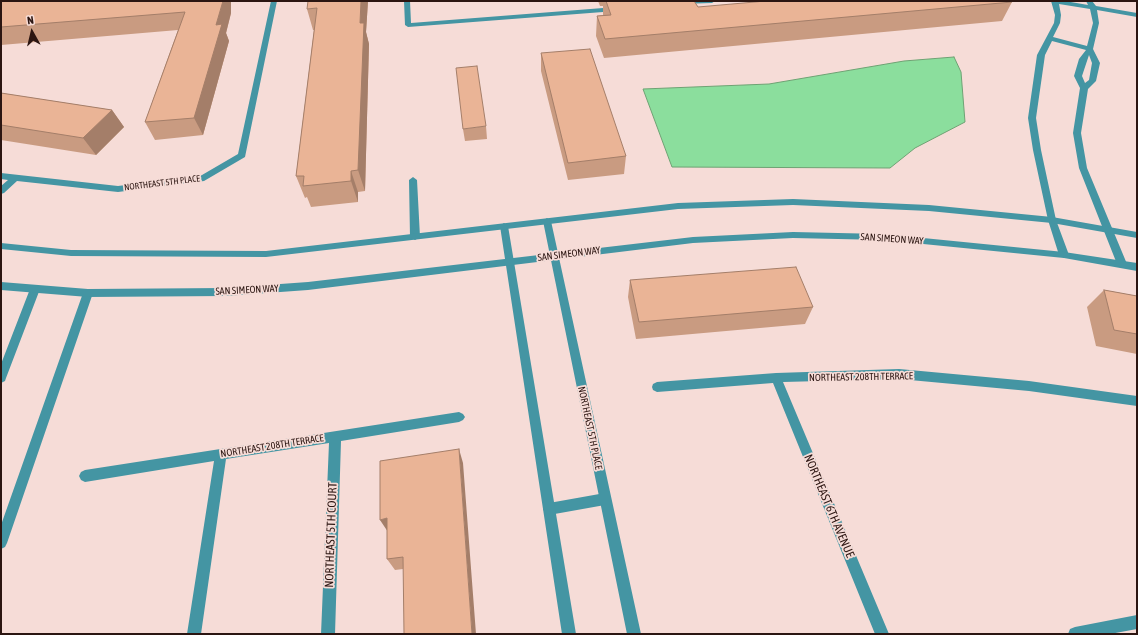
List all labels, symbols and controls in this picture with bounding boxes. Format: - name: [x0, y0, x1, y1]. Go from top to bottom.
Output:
- north arrow: [12, 12, 52, 52]
- text: N: [26, 14, 34, 27]
- street label: NORTHEAST 5TH PLACE: [123, 173, 201, 193]
- street label: SAN SIMEON WAY: [860, 231, 924, 247]
- street label: SAN SIMEON WAY: [537, 244, 601, 264]
- street label: SAN SIMEON WAY: [215, 282, 279, 298]
- street label: NORTHEAST 208TH TERRACE: [809, 370, 913, 384]
- street label: NORTHEAST 5TH PLACE: [575, 385, 605, 471]
- street label: NORTHEAST 208TH TERRACE: [220, 432, 324, 460]
- street label: NORTHEAST 6TH AVENUE: [801, 452, 857, 560]
- street label: NORTHEAST 5TH COURT: [322, 482, 340, 588]

